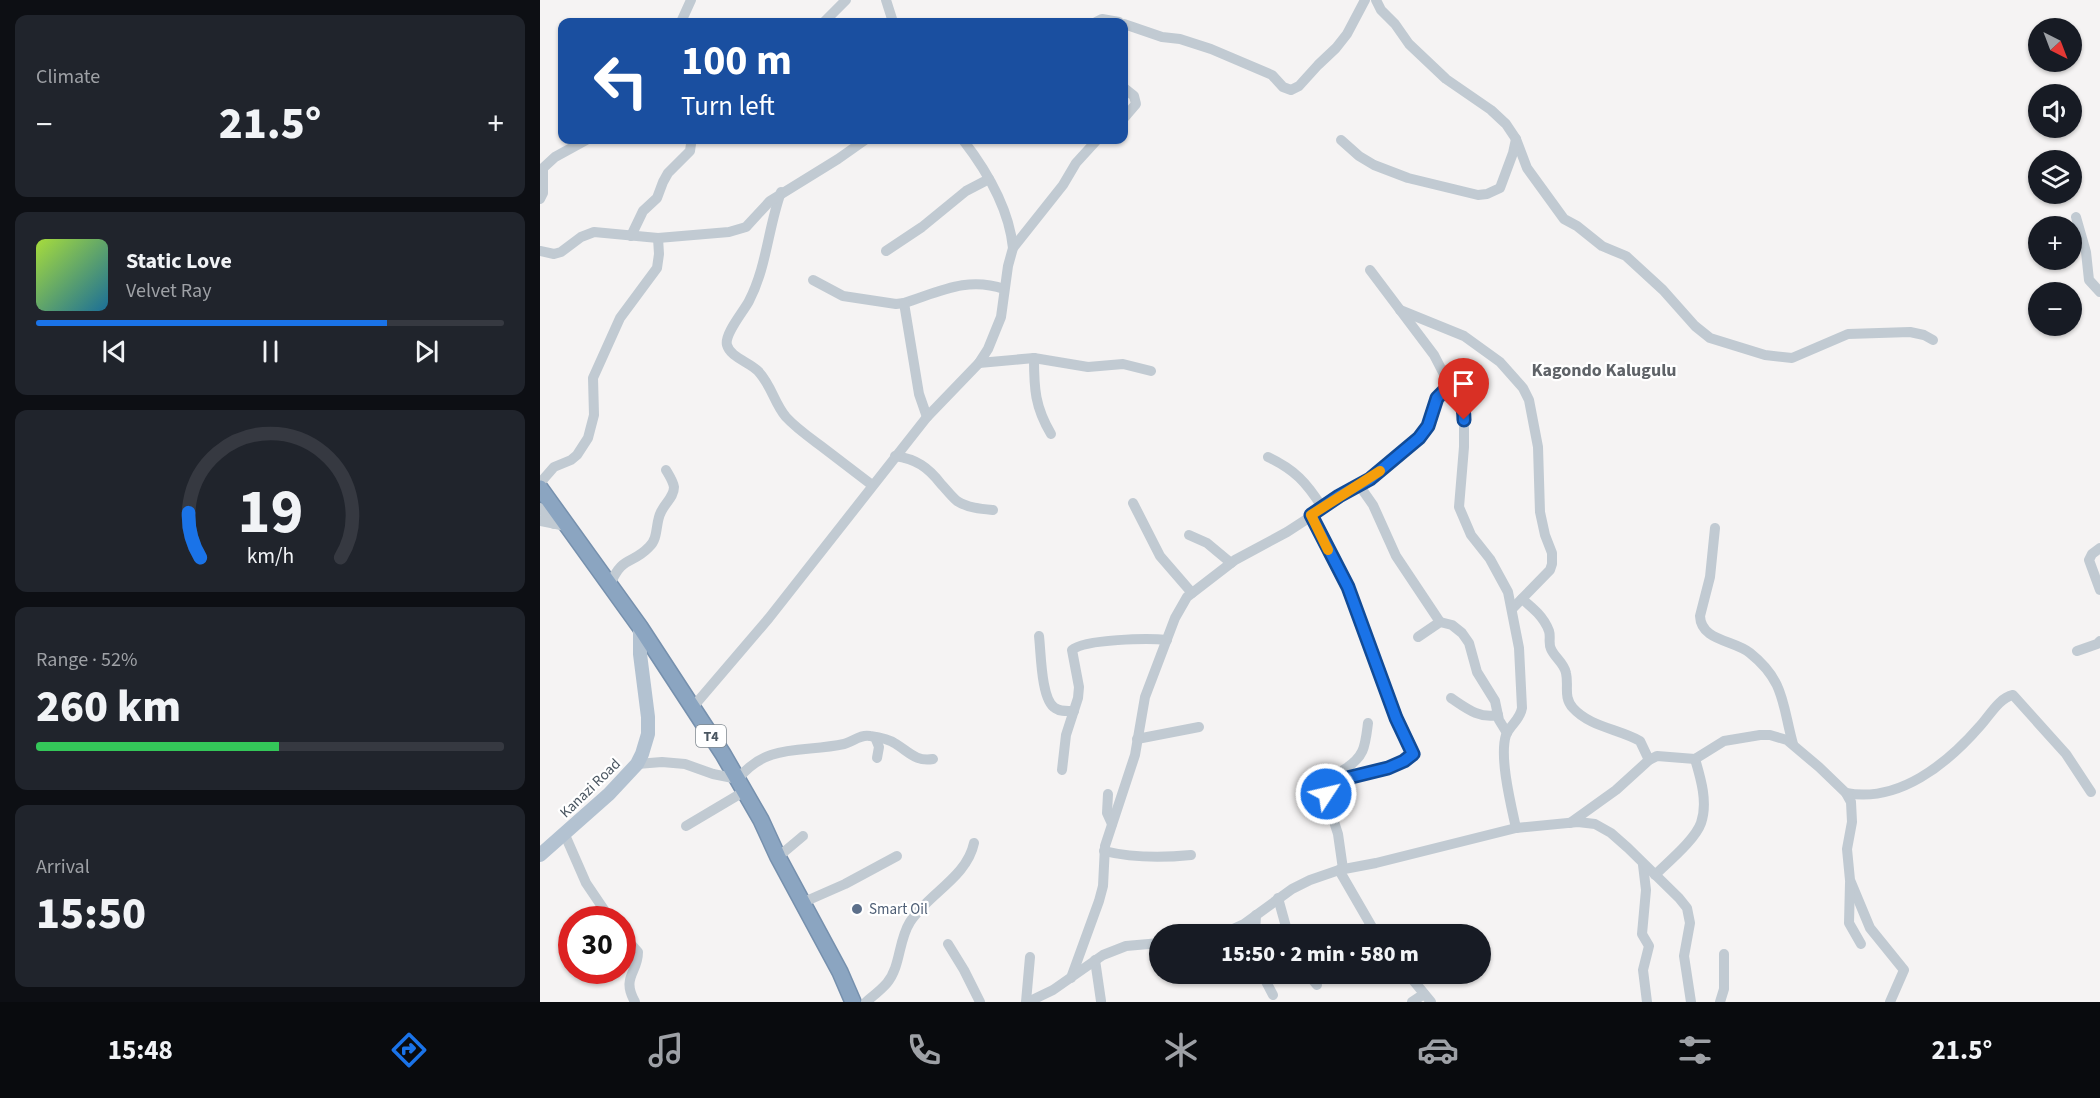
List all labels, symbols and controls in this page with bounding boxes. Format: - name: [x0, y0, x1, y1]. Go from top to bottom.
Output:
- north arrow: [2028, 18, 2082, 72]
- map controls: [2028, 18, 2082, 336]
- text: 100 m: [681, 31, 792, 91]
- icon: left: [582, 42, 660, 120]
- text: Climate: [36, 63, 100, 91]
- button: sound: [2028, 84, 2082, 138]
- text: Turn left: [681, 87, 775, 126]
- text: 21.5°: [219, 92, 321, 156]
- text: −: [36, 101, 52, 148]
- text: +: [488, 101, 504, 148]
- button: layers: [2028, 150, 2082, 204]
- button: +: [2028, 216, 2082, 270]
- text: Static Love: [126, 245, 232, 277]
- text: Velvet Ray: [126, 277, 212, 305]
- button: −: [2028, 282, 2082, 336]
- icon: previous: [98, 335, 131, 368]
- icon: pause: [254, 335, 287, 368]
- icon: next: [410, 335, 443, 368]
- pin: [1438, 358, 1489, 420]
- district label: Kagondo Kalugulu: [1531, 358, 1677, 383]
- icon: arrive: [1447, 367, 1480, 400]
- text: 19: [237, 468, 303, 557]
- text: km/h: [246, 541, 294, 572]
- text: Range · 52%: [36, 646, 137, 674]
- text: 260 km: [36, 675, 181, 739]
- road number: T4: [696, 725, 726, 747]
- street label: Kanazi Road: [555, 754, 625, 823]
- position arrow: [1294, 762, 1358, 826]
- text: Arrival: [36, 853, 90, 881]
- text: 15:50: [36, 882, 146, 946]
- place label: Smart Oil: [869, 899, 928, 920]
- marker: Smart Oil: [850, 902, 864, 916]
- speed limit sign: 30: [558, 906, 636, 984]
- text: 15:50 · 2 min · 580 m: [1221, 938, 1419, 970]
- icon: directions: [388, 1029, 430, 1071]
- icon: music: [645, 1029, 687, 1071]
- icon: phone: [903, 1029, 945, 1071]
- icon: climate: [1160, 1029, 1202, 1071]
- icon: car: [1417, 1029, 1459, 1071]
- icon: filters: [1674, 1029, 1716, 1071]
- text: 15:48: [108, 1031, 173, 1070]
- text: 21.5°: [1932, 1031, 1992, 1070]

